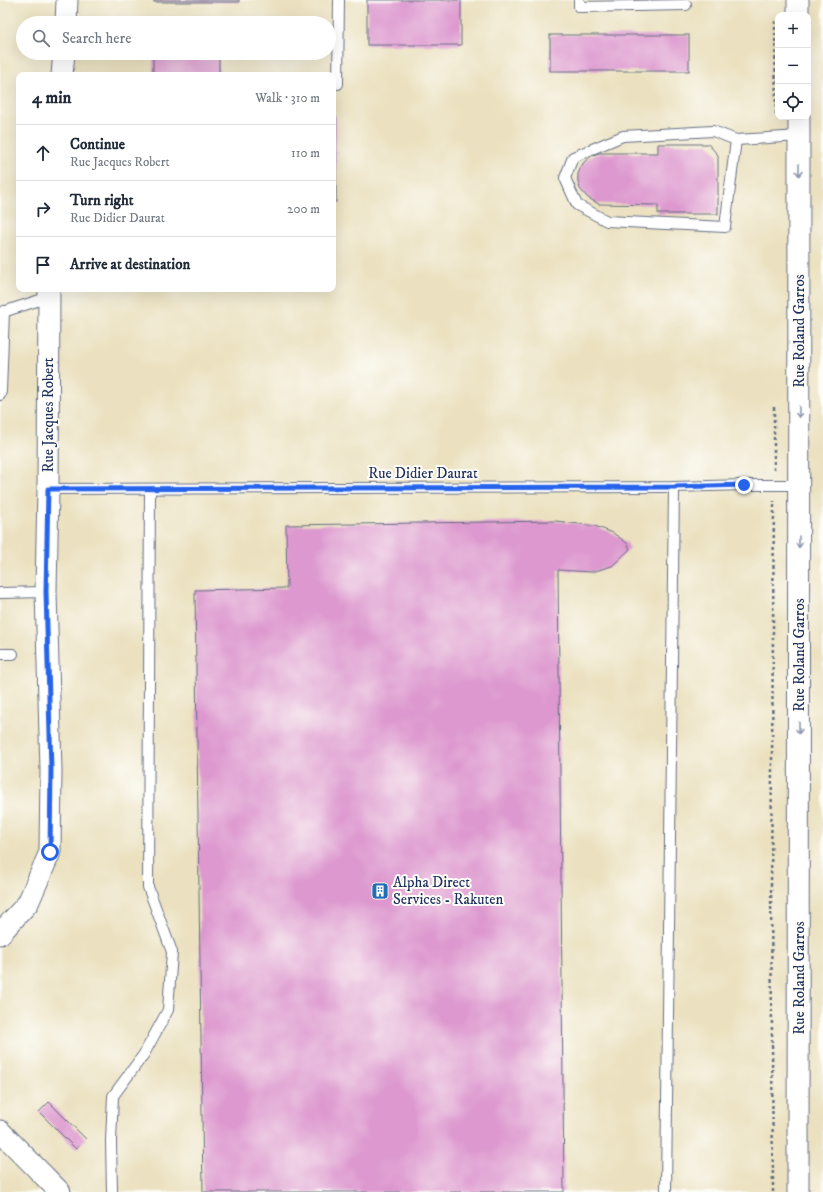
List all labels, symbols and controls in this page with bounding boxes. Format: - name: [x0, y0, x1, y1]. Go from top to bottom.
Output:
- map controls: [775, 12, 811, 120]
- button: +: [775, 12, 811, 48]
- search box: [16, 16, 336, 60]
- icon: search: [30, 27, 52, 49]
- text: Search here: [62, 29, 131, 48]
- button: −: [775, 48, 811, 84]
- button: locate: [775, 84, 811, 120]
- text: 4 min: [32, 87, 71, 109]
- text: Walk · 310 m: [255, 90, 320, 106]
- text: Continue: [70, 135, 125, 154]
- icon: ahead: [32, 142, 54, 164]
- text: 110 m: [291, 145, 320, 161]
- text: Rue Jacques Robert: [70, 154, 170, 170]
- one-way arrow: [795, 163, 803, 176]
- text: Turn right: [70, 191, 133, 210]
- icon: right: [32, 198, 54, 220]
- text: 200 m: [287, 201, 320, 217]
- text: Rue Didier Daurat: [70, 210, 165, 226]
- icon: arrive: [32, 254, 54, 276]
- text: Arrive at destination: [70, 255, 190, 274]
- street label: Rue Roland Garros: [790, 274, 809, 388]
- street label: Rue Jacques Robert: [39, 357, 58, 473]
- one-way arrow: [795, 405, 803, 418]
- street label: Rue Didier Daurat: [368, 464, 478, 483]
- route end: [735, 476, 753, 494]
- one-way arrow: [795, 535, 803, 548]
- street label: Rue Roland Garros: [790, 598, 809, 712]
- one-way arrow: [795, 721, 803, 734]
- route start: [41, 843, 59, 861]
- place label: Alpha Direct Services - Rakuten: [393, 873, 504, 909]
- building icon: Alpha Direct Services - Rakuten: [370, 881, 390, 901]
- street label: Rue Roland Garros: [790, 921, 809, 1035]

